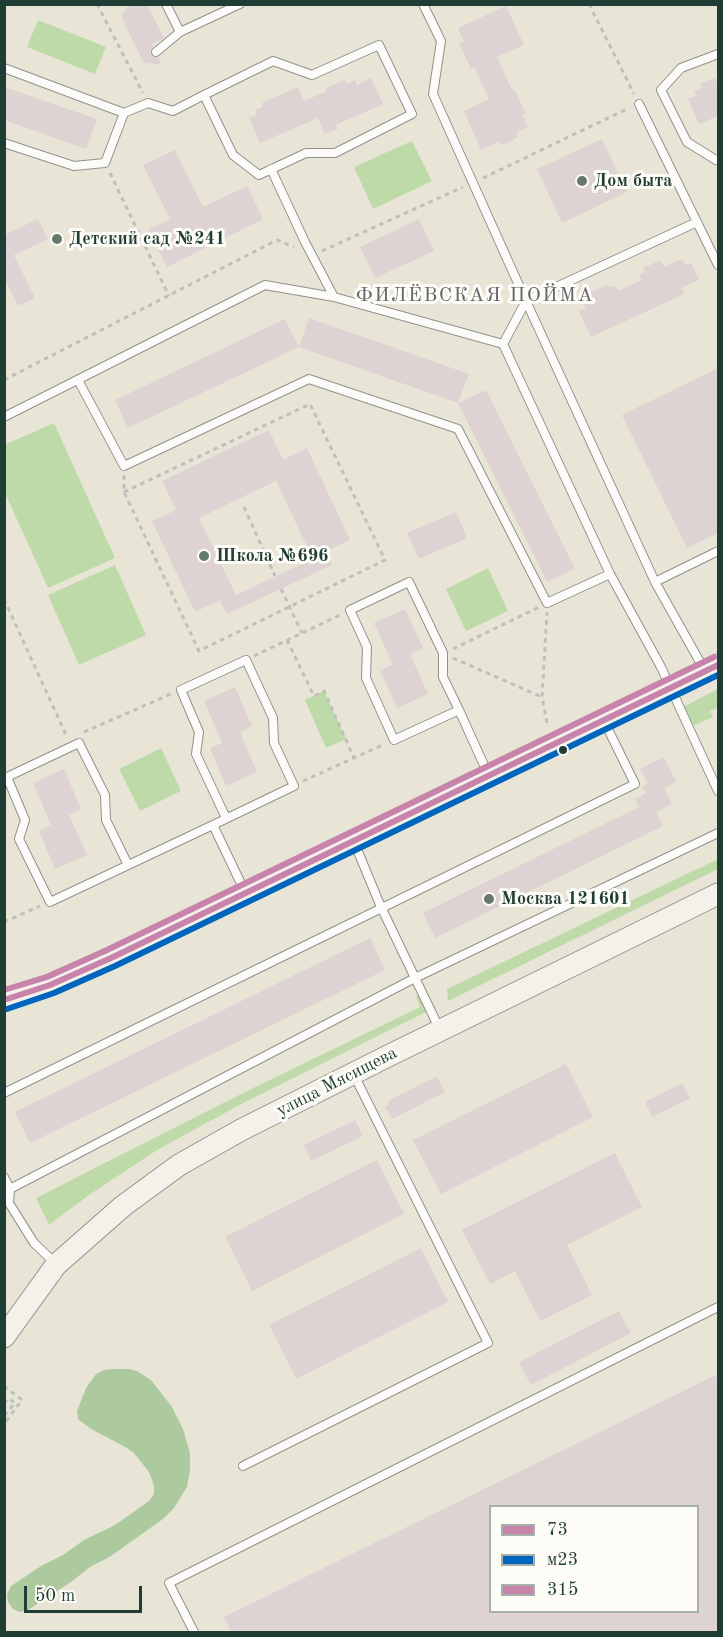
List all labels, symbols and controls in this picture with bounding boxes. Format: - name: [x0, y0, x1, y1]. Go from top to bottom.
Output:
- place label: Дом быта: [594, 170, 672, 192]
- marker: Дом быта: [575, 174, 589, 188]
- place label: Детский сад №241: [69, 228, 226, 250]
- marker: Детский сад №241: [50, 232, 64, 246]
- district label: ФИЛЁВСКАЯ ПОЙМА: [356, 284, 594, 308]
- place label: Школа №696: [216, 545, 329, 567]
- marker: Школа №696: [197, 549, 211, 563]
- unlabelled marker: [557, 744, 569, 756]
- place label: Москва 121601: [501, 888, 630, 910]
- marker: Москва 121601: [482, 892, 496, 906]
- street label: улица Мясищева: [273, 1042, 401, 1122]
- legend: [489, 1505, 699, 1613]
- text: 73: [547, 1521, 568, 1539]
- text: м23: [547, 1551, 578, 1569]
- scale bar: [27, 1574, 146, 1612]
- text: 315: [547, 1581, 578, 1599]
- text: 50 m: [35, 1587, 75, 1605]

